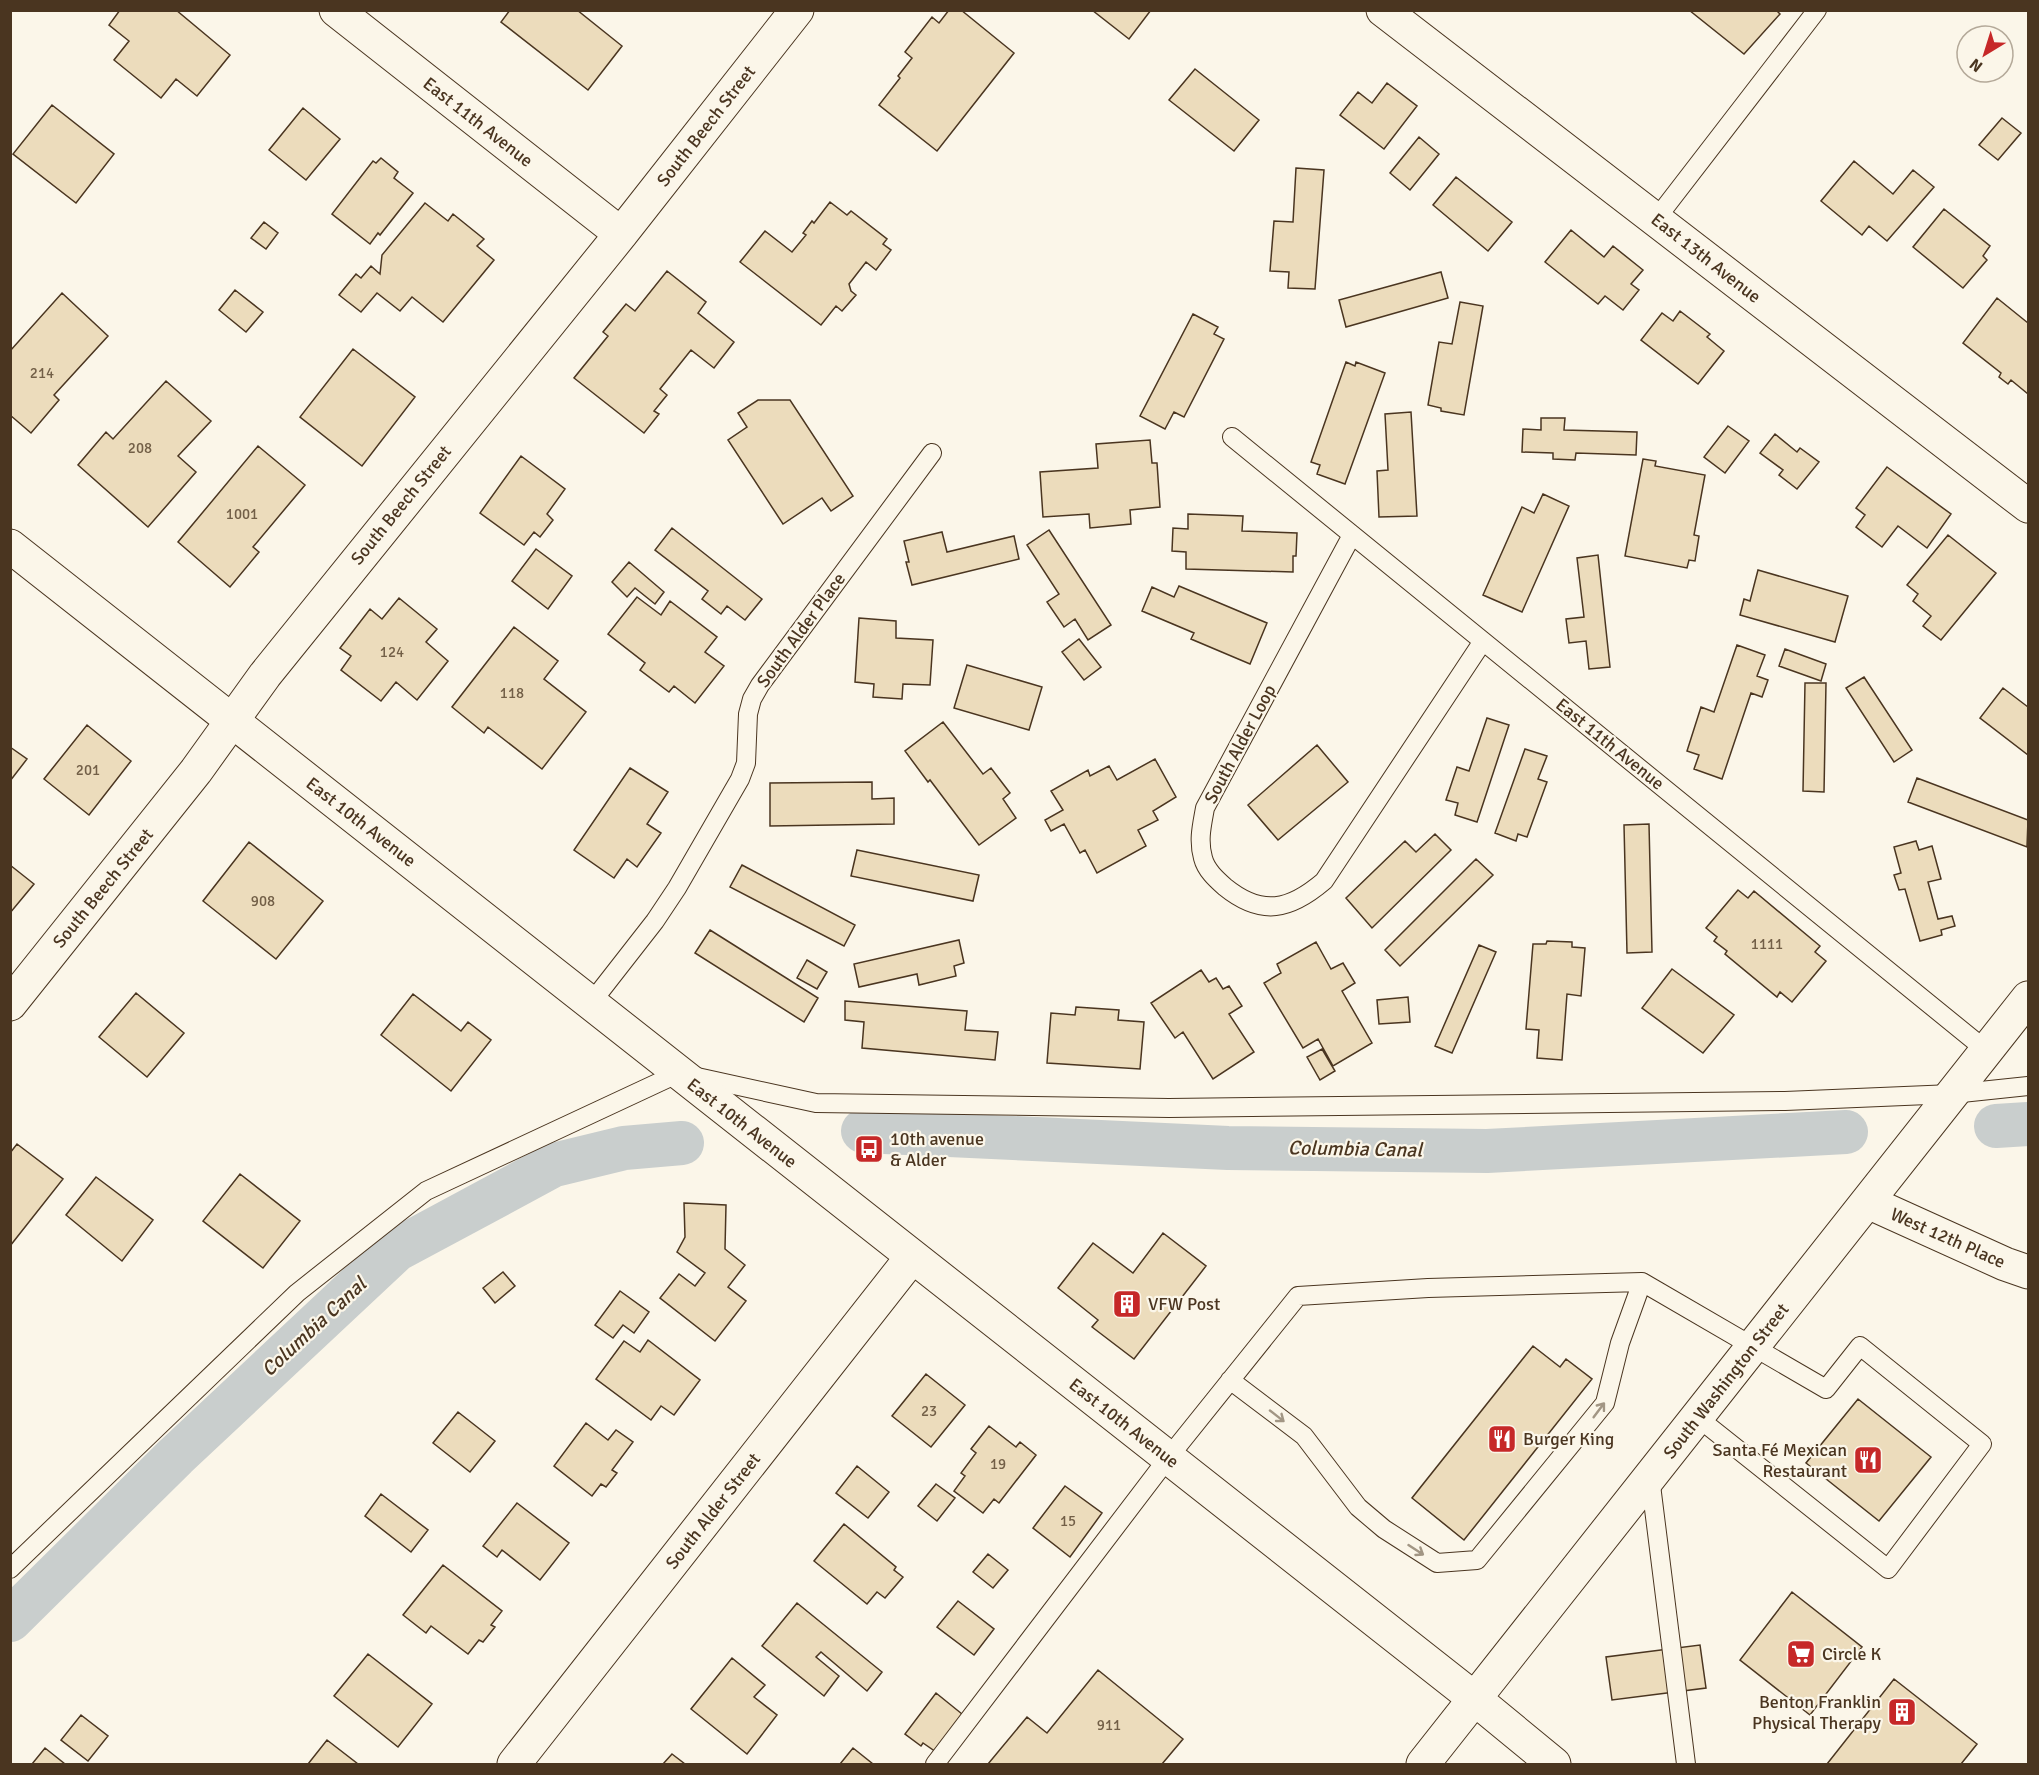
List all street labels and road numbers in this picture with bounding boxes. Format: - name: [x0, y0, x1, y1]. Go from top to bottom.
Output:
- street label: South Beech Street: [652, 61, 760, 191]
- street label: East 11th Avenue: [419, 72, 537, 172]
- street label: East 13th Avenue: [1647, 208, 1765, 308]
- street label: South Beech Street: [346, 441, 456, 569]
- street label: South Alder Place: [752, 568, 850, 692]
- street label: South Alder Loop: [1199, 681, 1281, 807]
- street label: East 11th Avenue: [1551, 694, 1669, 794]
- street label: East 10th Avenue: [302, 772, 420, 872]
- street label: South Beech Street: [48, 824, 158, 952]
- street label: East 10th Avenue: [683, 1073, 801, 1173]
- street label: West 12th Place: [1887, 1203, 2009, 1273]
- street label: South Washington Street: [1659, 1299, 1793, 1463]
- street label: East 10th Avenue: [1065, 1373, 1183, 1473]
- street label: South Alder Street: [661, 1449, 765, 1573]

